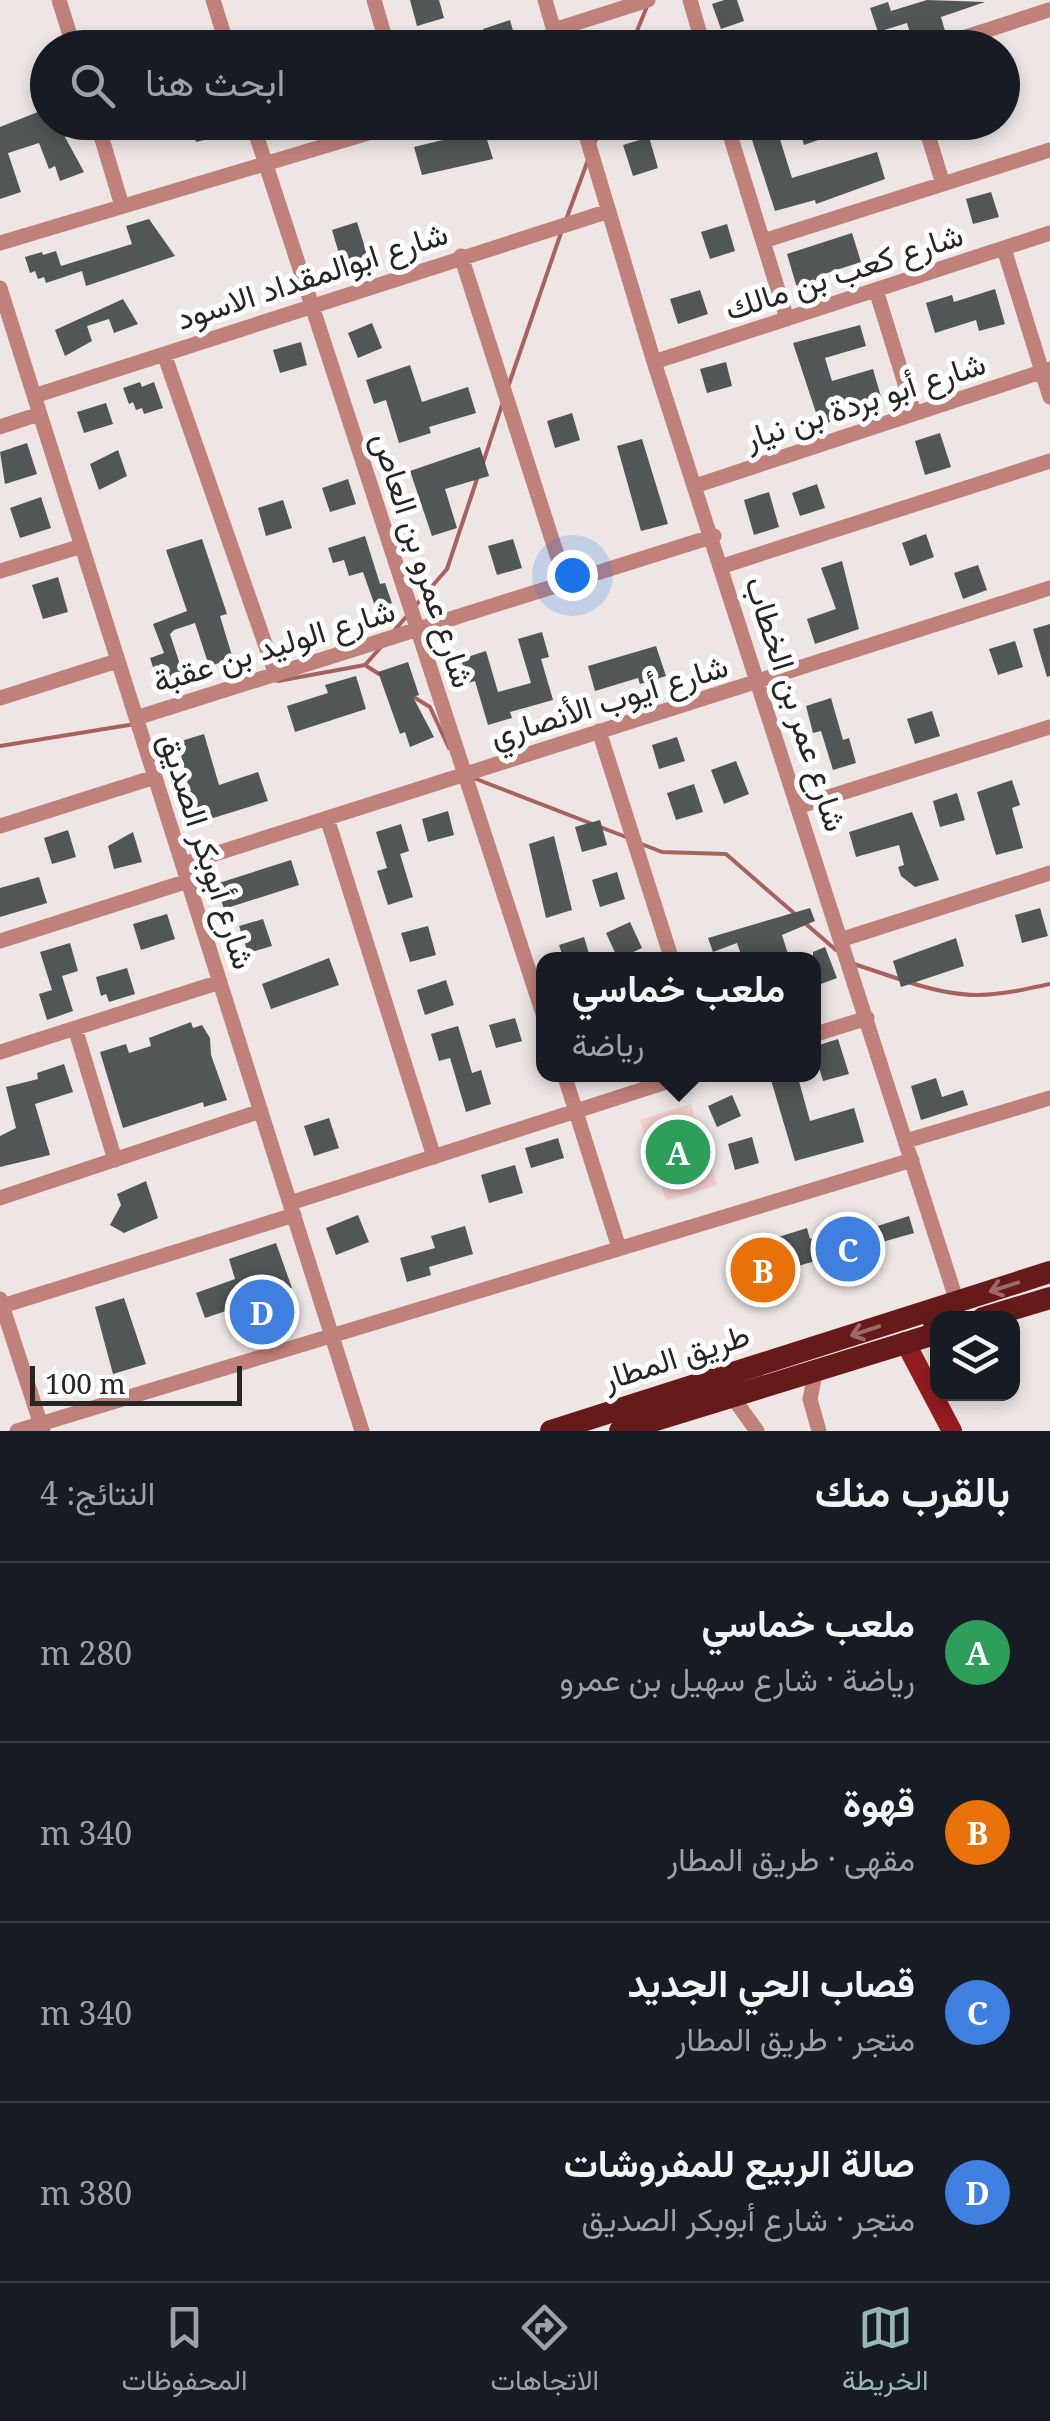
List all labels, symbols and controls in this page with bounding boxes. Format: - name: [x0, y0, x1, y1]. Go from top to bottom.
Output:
- search box: [30, 30, 1020, 140]
- text: ابحث هنا: [145, 55, 285, 107]
- icon: search: [65, 58, 120, 113]
- street label: شارع ابوالمقداد الاسود: [170, 210, 453, 341]
- street label: شارع كعب بن مالك: [719, 212, 969, 331]
- street label: شارع أبو بردة بن نيار: [738, 340, 991, 461]
- street label: شارع عمرو بن العاص: [361, 426, 486, 693]
- your location: [547, 550, 598, 601]
- street label: شارع عمر بن الخطاب: [734, 571, 859, 837]
- street label: شارع الوليد بن عقبة: [147, 587, 400, 704]
- street label: شارع أيوب الأنصاري: [484, 643, 734, 762]
- street label: شارع أبوبكر الصديق: [148, 727, 267, 975]
- popup: [536, 952, 821, 1082]
- text: ملعب خماسي: [572, 961, 785, 1013]
- text: رياضة: [572, 1022, 644, 1065]
- pin: A: [646, 1114, 710, 1190]
- pin: C: [816, 1212, 880, 1286]
- pin: B: [730, 1232, 796, 1308]
- pin: D: [230, 1274, 294, 1350]
- one-way arrow: [988, 1279, 1020, 1297]
- map controls: [930, 1311, 1020, 1401]
- button: layers: [930, 1311, 1020, 1401]
- street label: طريق المطار: [596, 1312, 754, 1400]
- one-way arrow: [849, 1324, 881, 1342]
- scale bar: [30, 1361, 242, 1406]
- text: 100 m: [45, 1364, 126, 1402]
- text: بالقرب منك: [815, 1462, 1010, 1519]
- text: النتائج: 4: [40, 1471, 155, 1514]
- text: ملعب خماسي: [702, 1596, 915, 1648]
- text: 280 m: [40, 1631, 132, 1674]
- text: A: [965, 1631, 990, 1674]
- text: رياضة · شارع سهيل بن عمرو: [559, 1657, 915, 1700]
- text: قهوة: [843, 1776, 915, 1828]
- text: 340 m: [40, 1811, 132, 1854]
- text: B: [967, 1811, 988, 1854]
- text: مقهى · طريق المطار: [667, 1837, 915, 1880]
- text: قصاب الحي الجديد: [628, 1956, 915, 2008]
- text: 340 m: [40, 1991, 132, 2034]
- text: C: [967, 1991, 988, 2034]
- text: متجر · طريق المطار: [676, 2017, 915, 2060]
- text: صالة الربيع للمفروشات: [564, 2136, 915, 2188]
- text: 380 m: [40, 2171, 132, 2214]
- text: D: [965, 2171, 990, 2214]
- text: متجر · شارع أبوبكر الصديق: [582, 2197, 915, 2240]
- tab: المحفوظات: [121, 2300, 248, 2405]
- tab: الاتجاهات: [490, 2300, 599, 2405]
- tab: الخريطة: [842, 2300, 929, 2405]

